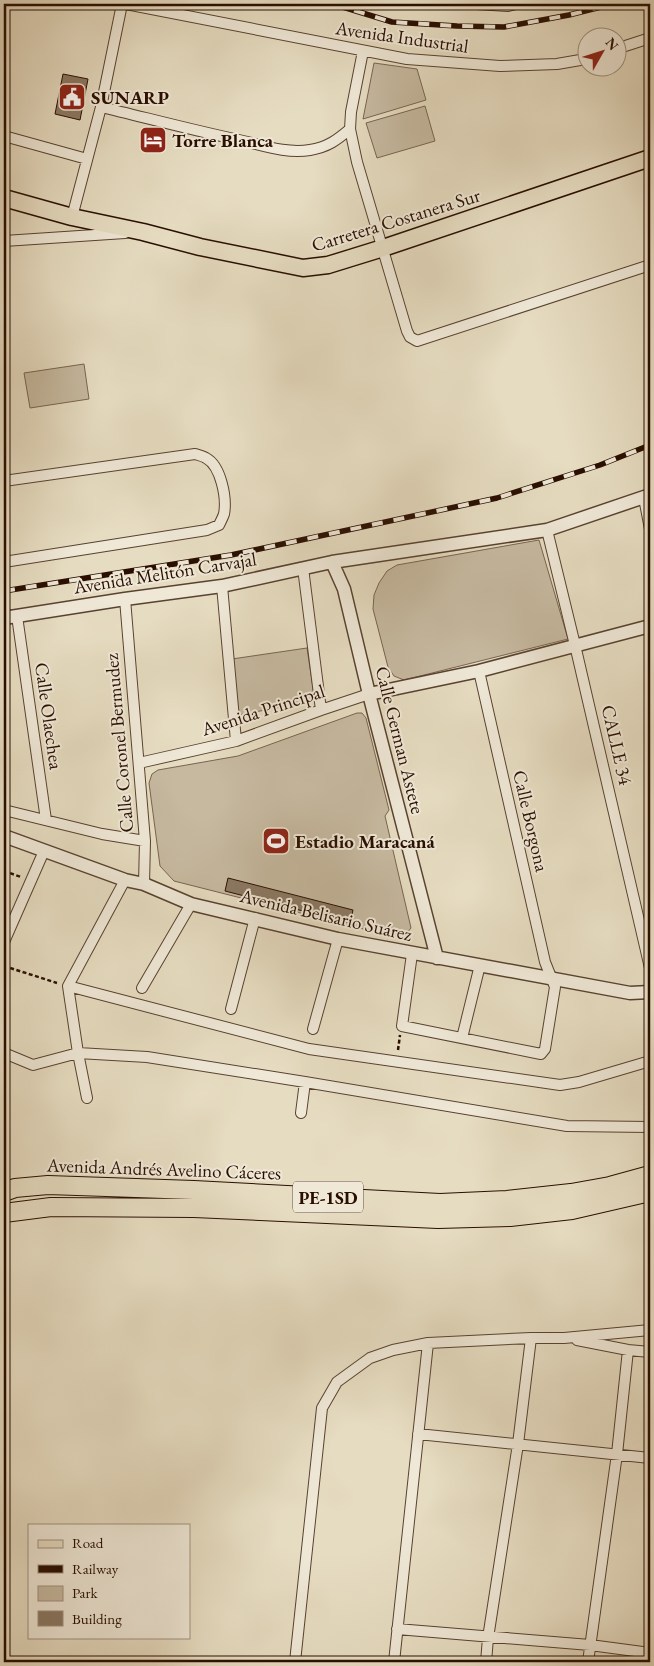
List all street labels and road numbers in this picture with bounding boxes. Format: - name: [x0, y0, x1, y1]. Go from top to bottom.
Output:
- street label: Avenida Industrial: [333, 15, 471, 59]
- street label: Carretera Costanera Sur: [309, 182, 484, 258]
- street label: Avenida Melitón Carvajal: [71, 546, 259, 600]
- street label: Calle Coronel Bermudez: [99, 652, 139, 834]
- street label: Calle Olaechea: [29, 661, 69, 772]
- street label: Calle German Astete: [370, 664, 430, 816]
- street label: Avenida Principal: [197, 678, 328, 742]
- street label: CALLE 34: [596, 702, 639, 788]
- street label: Calle Borgona: [507, 768, 555, 875]
- street label: Avenida Belisario Suárez: [237, 883, 415, 947]
- street label: Avenida Andrés Avelino Cáceres: [45, 1152, 282, 1186]
- road number: PE-1SD: [293, 1182, 363, 1212]

